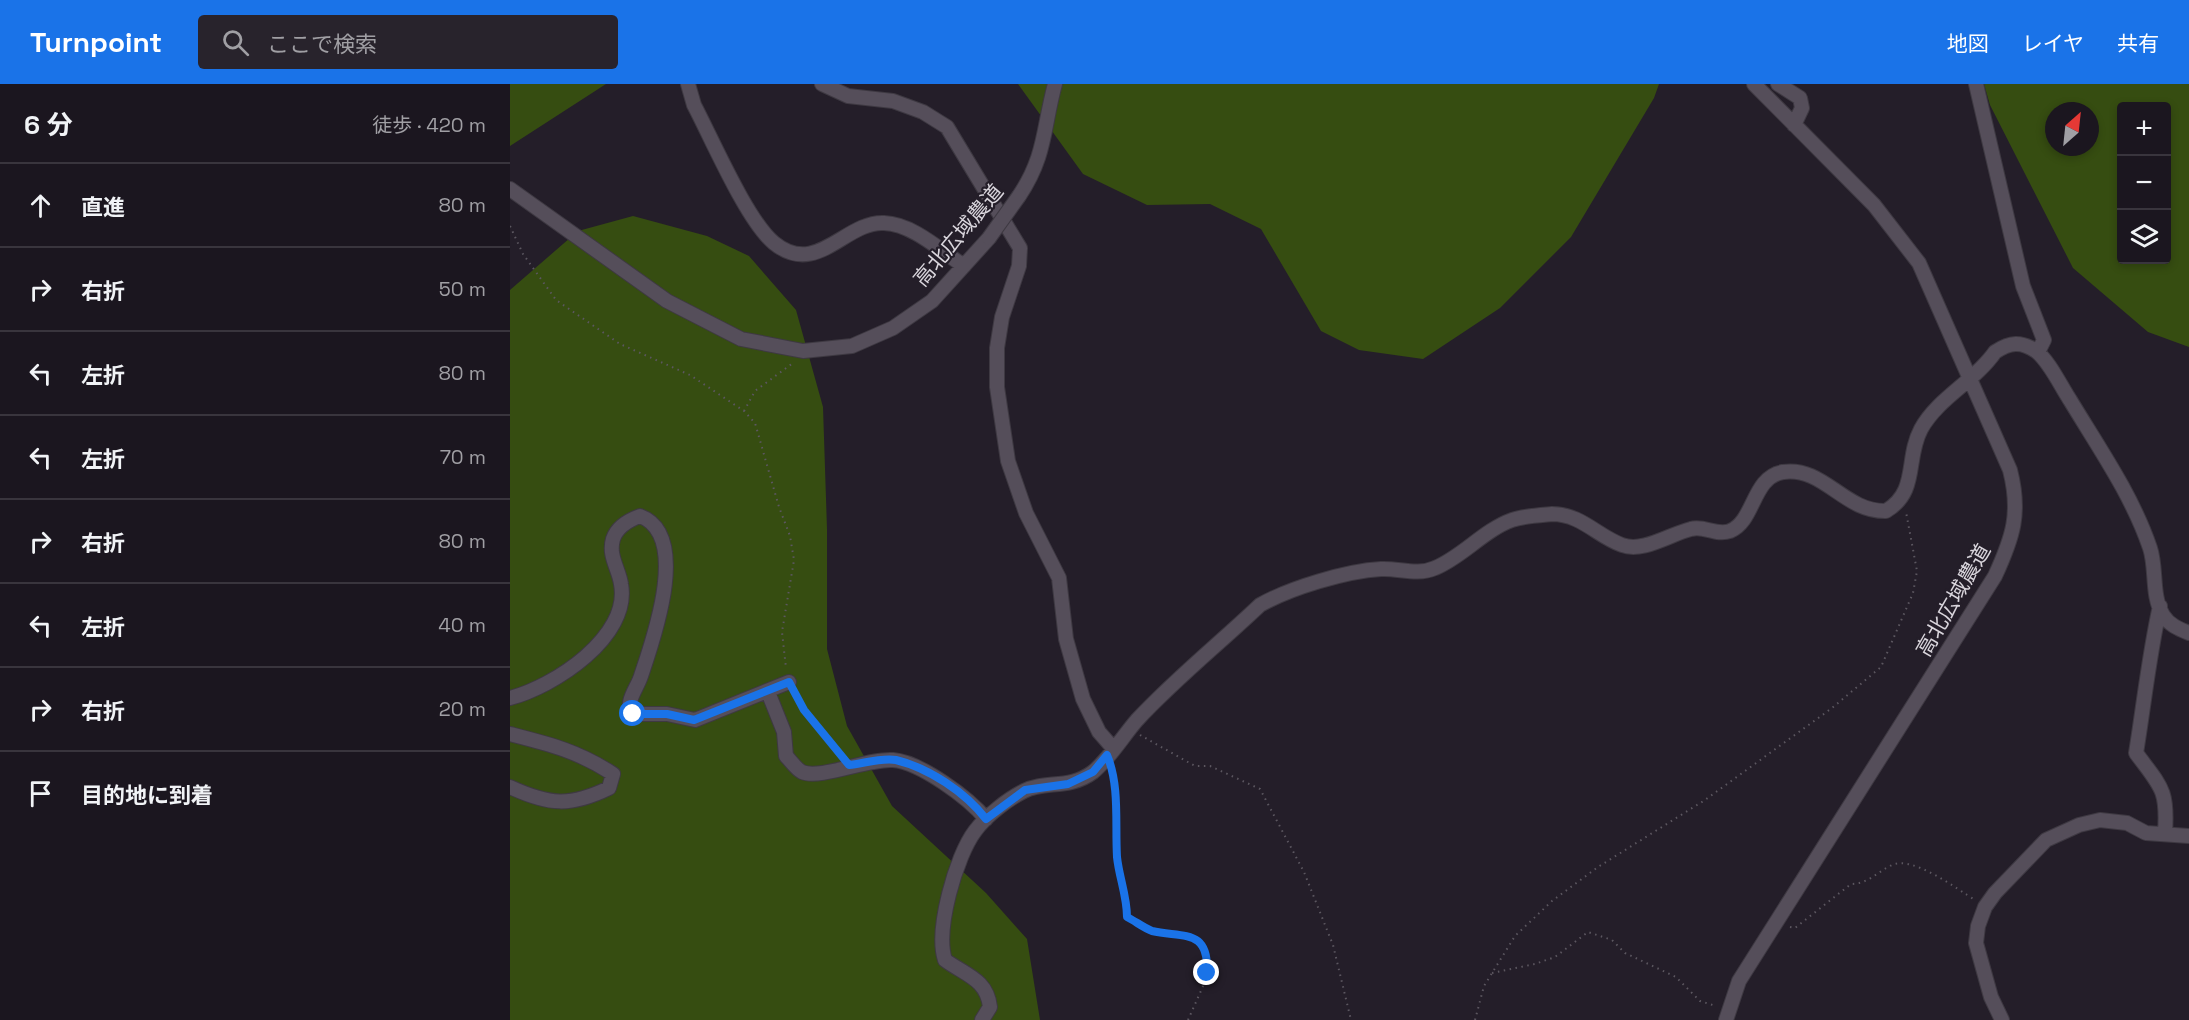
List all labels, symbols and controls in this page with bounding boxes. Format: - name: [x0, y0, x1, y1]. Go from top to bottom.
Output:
- search box: [198, 15, 618, 69]
- text: Turnpoint: [30, 24, 162, 60]
- icon: search: [219, 26, 252, 59]
- text: ここで検索: [267, 30, 377, 58]
- text: 地図: [1947, 30, 1989, 57]
- text: レイヤ: [2022, 30, 2084, 57]
- text: 共有: [2117, 30, 2159, 57]
- north arrow: [2045, 102, 2099, 156]
- map controls: [2117, 102, 2171, 264]
- button: +: [2117, 102, 2171, 156]
- text: 6 分: [24, 108, 73, 142]
- text: 徒歩 · 420 m: [372, 112, 486, 138]
- button: −: [2117, 156, 2171, 210]
- street label: 高北広域農道: [907, 178, 1009, 292]
- icon: ahead: [24, 189, 57, 222]
- text: 80 m: [438, 192, 486, 218]
- text: 直進: [81, 193, 125, 221]
- button: layers: [2117, 210, 2171, 264]
- icon: right: [24, 273, 57, 306]
- text: 50 m: [439, 276, 486, 302]
- text: 右折: [81, 277, 125, 305]
- icon: left: [24, 357, 57, 390]
- text: 80 m: [438, 360, 486, 386]
- text: 左折: [81, 361, 125, 389]
- icon: left: [24, 441, 57, 474]
- text: 70 m: [440, 444, 486, 470]
- text: 左折: [81, 445, 125, 473]
- icon: right: [24, 525, 57, 558]
- text: 80 m: [438, 528, 486, 554]
- text: 右折: [81, 529, 125, 557]
- street label: 高北広域農道: [1910, 539, 1996, 661]
- icon: left: [24, 609, 57, 642]
- text: 40 m: [438, 612, 486, 638]
- text: 左折: [81, 613, 125, 641]
- icon: right: [24, 693, 57, 726]
- text: 20 m: [439, 696, 486, 722]
- text: 右折: [81, 697, 125, 725]
- route start: [619, 700, 645, 726]
- icon: arrive: [24, 777, 57, 810]
- text: 目的地に到着: [81, 781, 213, 809]
- route end: [1193, 959, 1219, 985]

